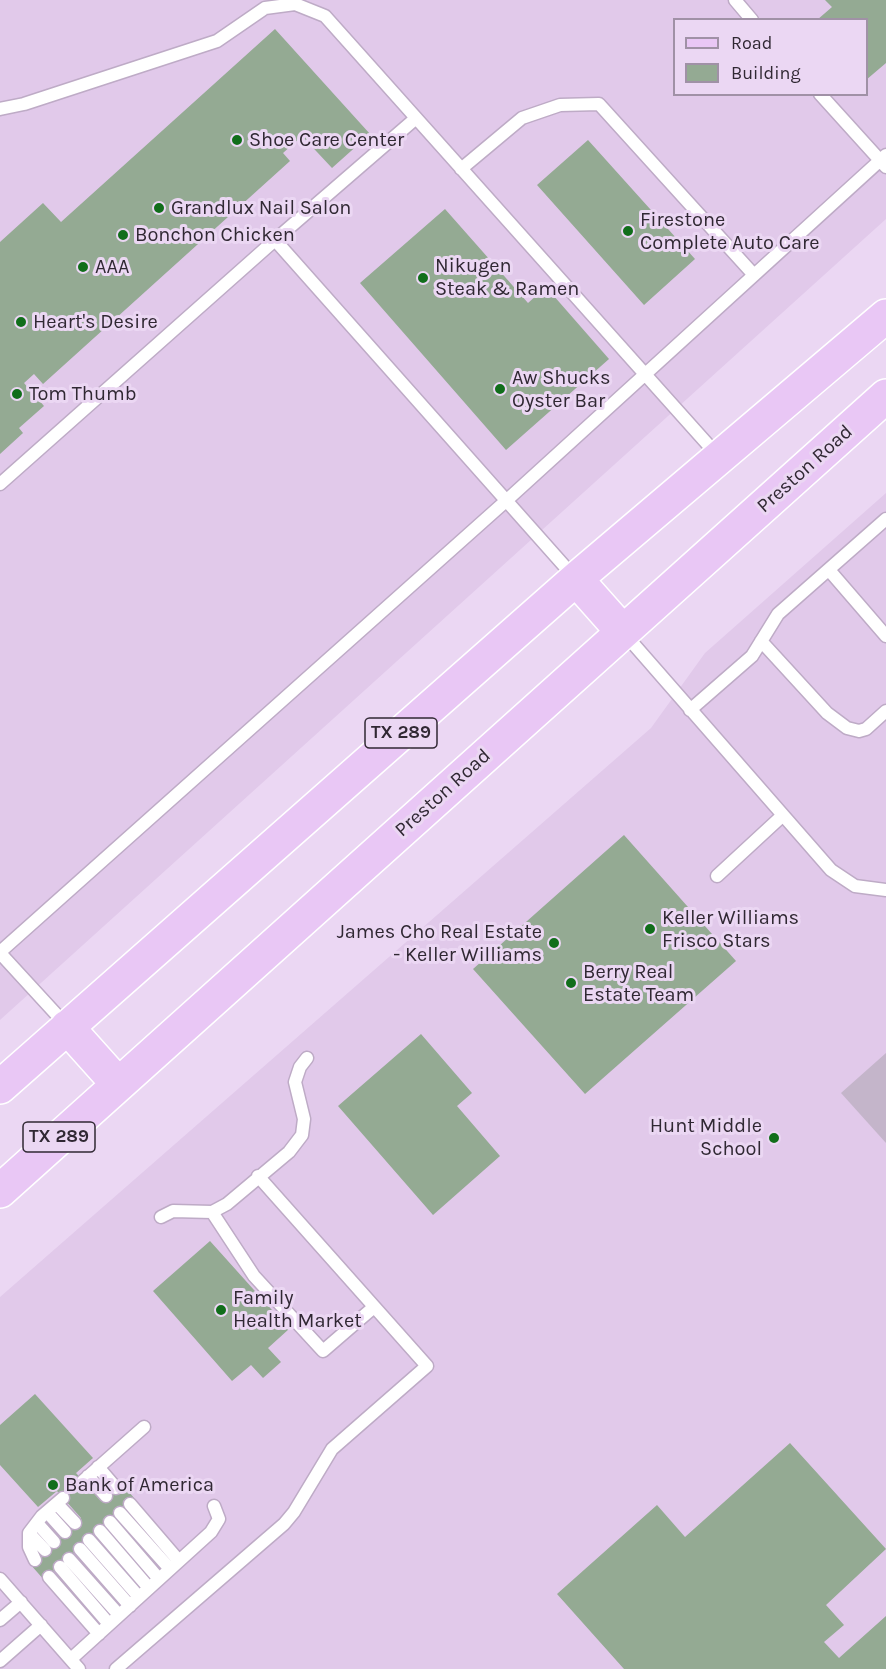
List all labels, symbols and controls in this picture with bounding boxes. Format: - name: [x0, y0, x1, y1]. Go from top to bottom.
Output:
- legend: [673, 18, 868, 96]
- text: Road: [731, 32, 772, 54]
- text: Building: [731, 62, 801, 84]
- place label: Shoe Care Center: [249, 128, 404, 152]
- marker: Shoe Care Center: [230, 133, 244, 147]
- place label: Grandlux Nail Salon: [171, 196, 351, 220]
- marker: Grandlux Nail Salon: [152, 201, 166, 215]
- place label: Firestone Complete Auto Care: [640, 208, 820, 255]
- place label: Bonchon Chicken: [135, 223, 295, 247]
- marker: Firestone Complete Auto Care: [621, 224, 635, 238]
- marker: Bonchon Chicken: [116, 228, 130, 242]
- place label: Nikugen Steak & Ramen: [435, 254, 579, 301]
- place label: AAA: [95, 255, 129, 279]
- marker: AAA: [76, 260, 90, 274]
- marker: Nikugen Steak & Ramen: [416, 271, 430, 285]
- place label: Heart's Desire: [33, 310, 158, 334]
- marker: Heart's Desire: [14, 315, 28, 329]
- place label: Aw Shucks Oyster Bar: [512, 366, 611, 413]
- place label: Tom Thumb: [29, 382, 137, 406]
- marker: Aw Shucks Oyster Bar: [493, 382, 507, 396]
- marker: Tom Thumb: [10, 387, 24, 401]
- street label: Preston Road: [752, 420, 858, 518]
- road number: TX 289: [365, 718, 437, 748]
- street label: Preston Road: [390, 744, 496, 842]
- place label: Keller Williams Frisco Stars: [662, 906, 799, 953]
- place label: James Cho Real Estate - Keller Williams: [337, 920, 542, 967]
- marker: Keller Williams Frisco Stars: [643, 922, 657, 936]
- marker: James Cho Real Estate - Keller Williams: [547, 936, 561, 950]
- place label: Berry Real Estate Team: [583, 960, 694, 1007]
- marker: Berry Real Estate Team: [564, 976, 578, 990]
- place label: Hunt Middle School: [650, 1114, 762, 1161]
- road number: TX 289: [23, 1122, 95, 1152]
- marker: Hunt Middle School: [767, 1131, 781, 1145]
- place label: Family Health Market: [233, 1286, 362, 1333]
- marker: Family Health Market: [214, 1303, 228, 1317]
- place label: Bank of America: [65, 1473, 214, 1497]
- marker: Bank of America: [46, 1478, 60, 1492]

